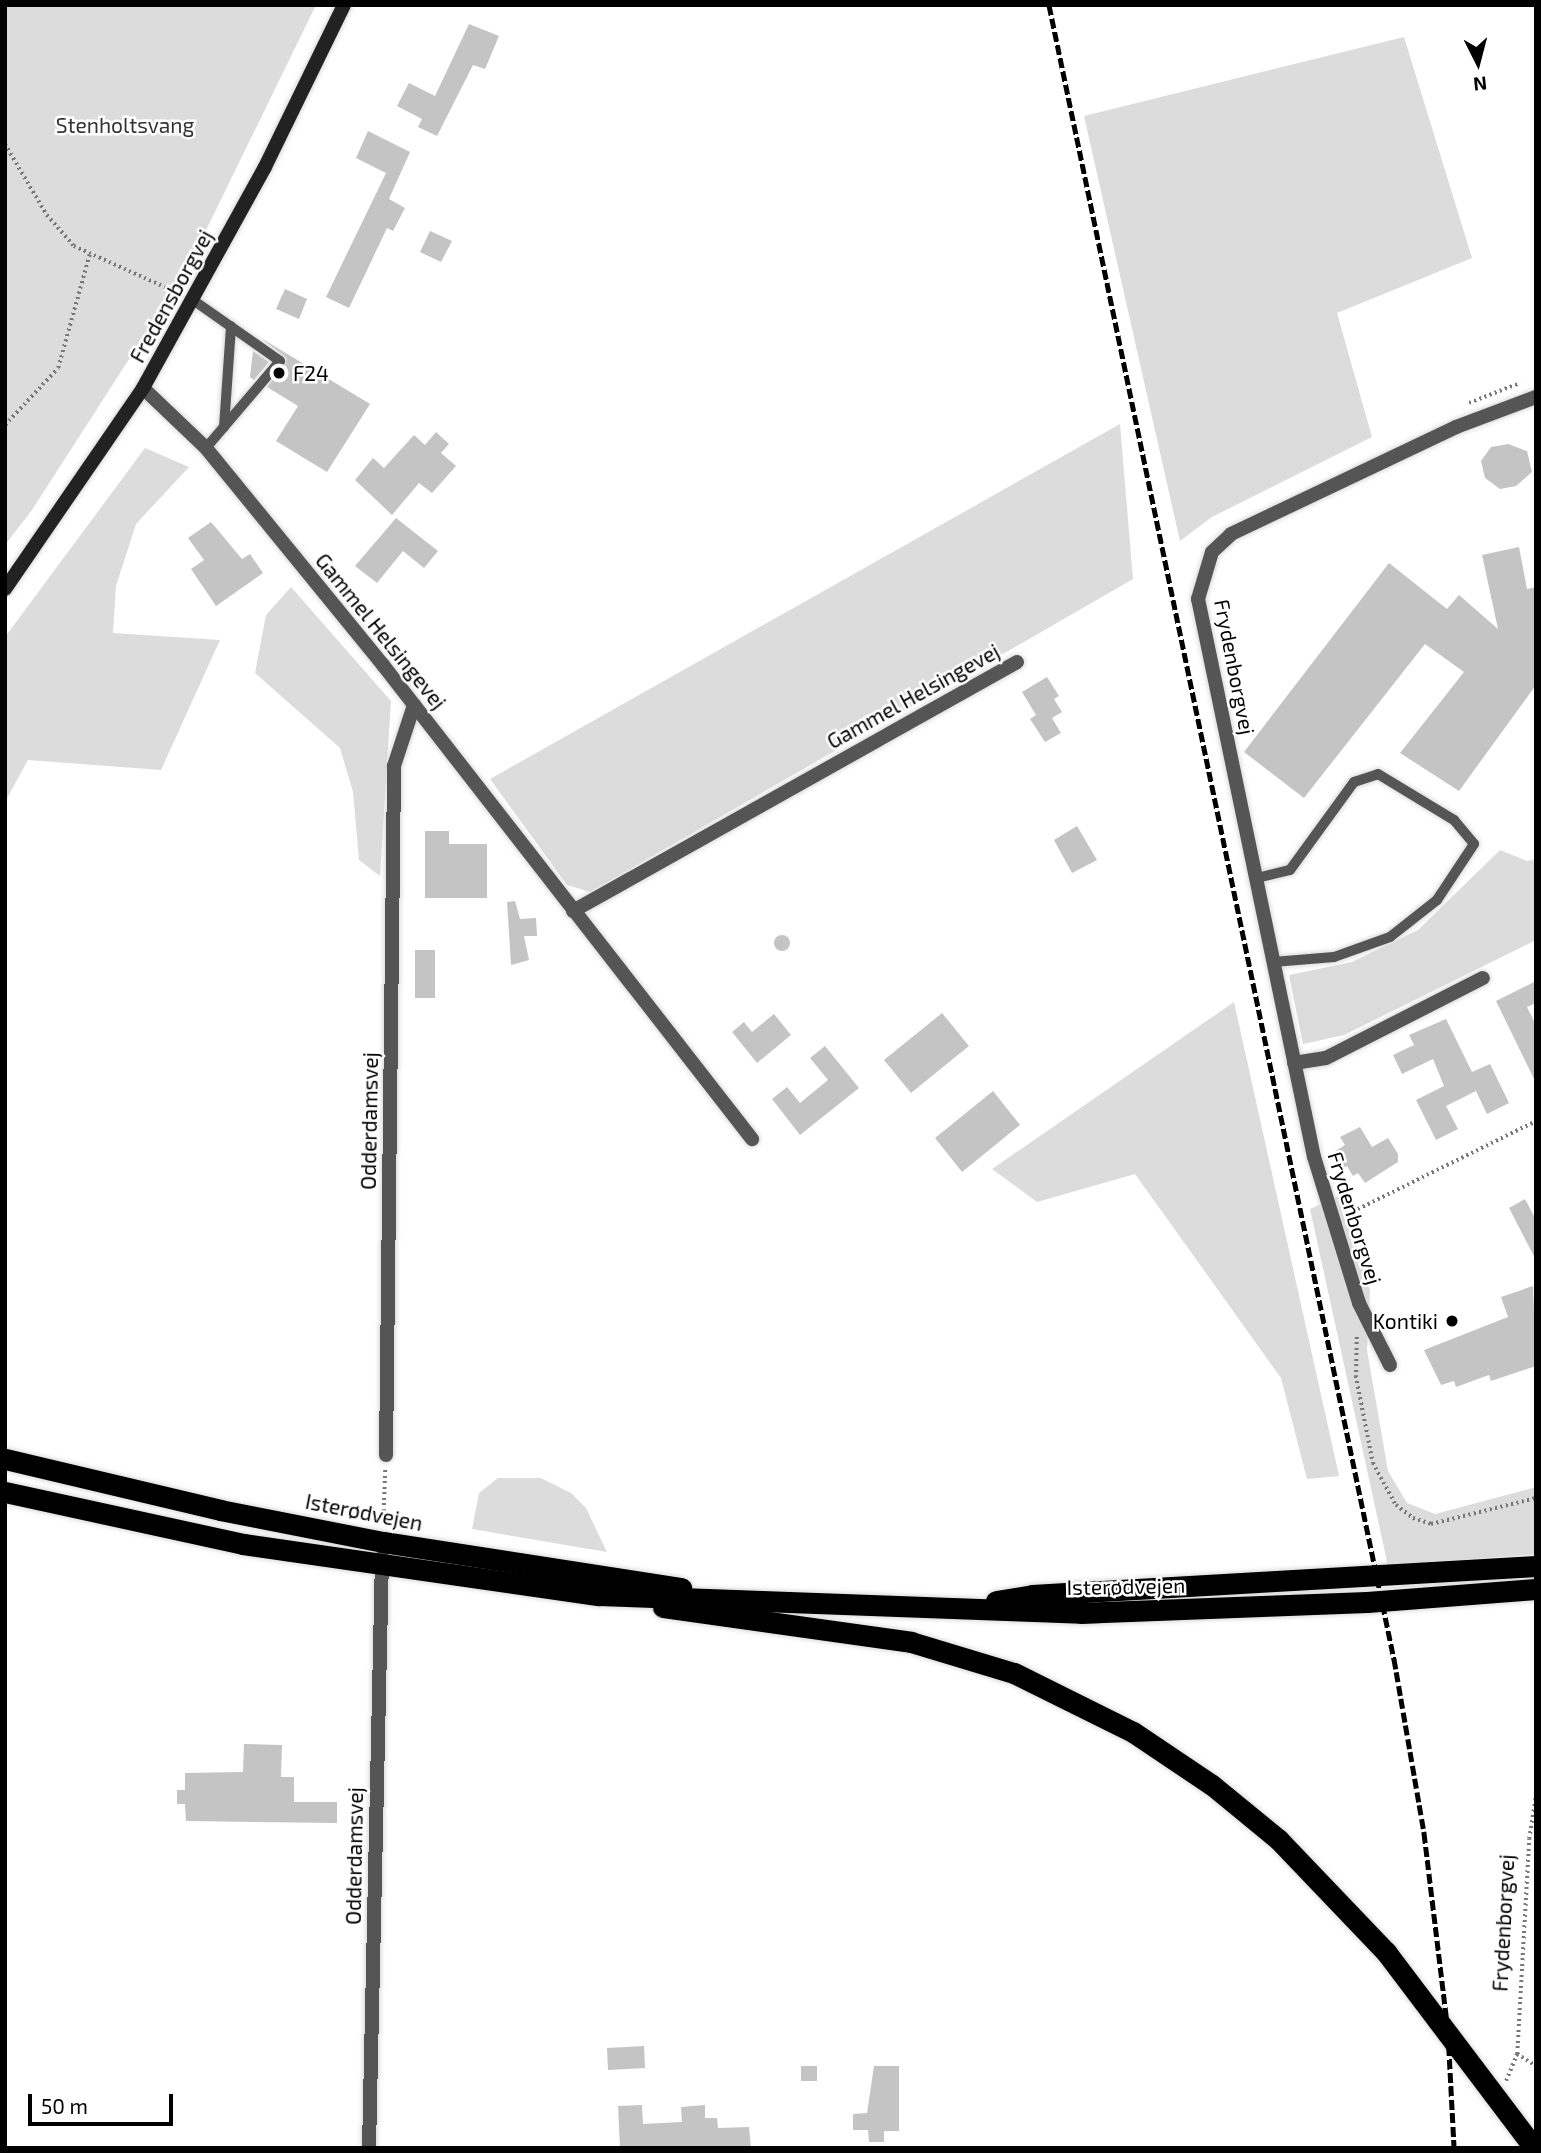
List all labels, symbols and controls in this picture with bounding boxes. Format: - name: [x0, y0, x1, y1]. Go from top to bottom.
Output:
- north arrow: [1443, 28, 1513, 98]
- text: N: [1472, 72, 1488, 97]
- park label: Stenholtsvang: [56, 112, 194, 138]
- street label: Fredensborgvej: [124, 225, 218, 367]
- place label: F24: [293, 360, 329, 386]
- marker: F24: [271, 365, 287, 381]
- street label: Gammel Helsingevej: [310, 548, 452, 714]
- street label: Frydenborgvej: [1210, 597, 1260, 737]
- street label: Gammel Helsingevej: [822, 638, 1004, 754]
- street label: Odderdamsvej: [355, 1052, 383, 1190]
- street label: Frydenborgvej: [1323, 1149, 1387, 1287]
- place label: Kontiki: [1373, 1308, 1438, 1334]
- marker: Kontiki: [1444, 1313, 1460, 1329]
- street label: Isterødvejen: [303, 1488, 425, 1536]
- street label: Isterødvejen: [1066, 1572, 1186, 1600]
- street label: Odderdamsvej: [340, 1787, 368, 1925]
- street label: Frydenborgvej: [1487, 1854, 1519, 1992]
- scale bar: [32, 2080, 177, 2124]
- text: 50 m: [41, 2093, 88, 2118]

